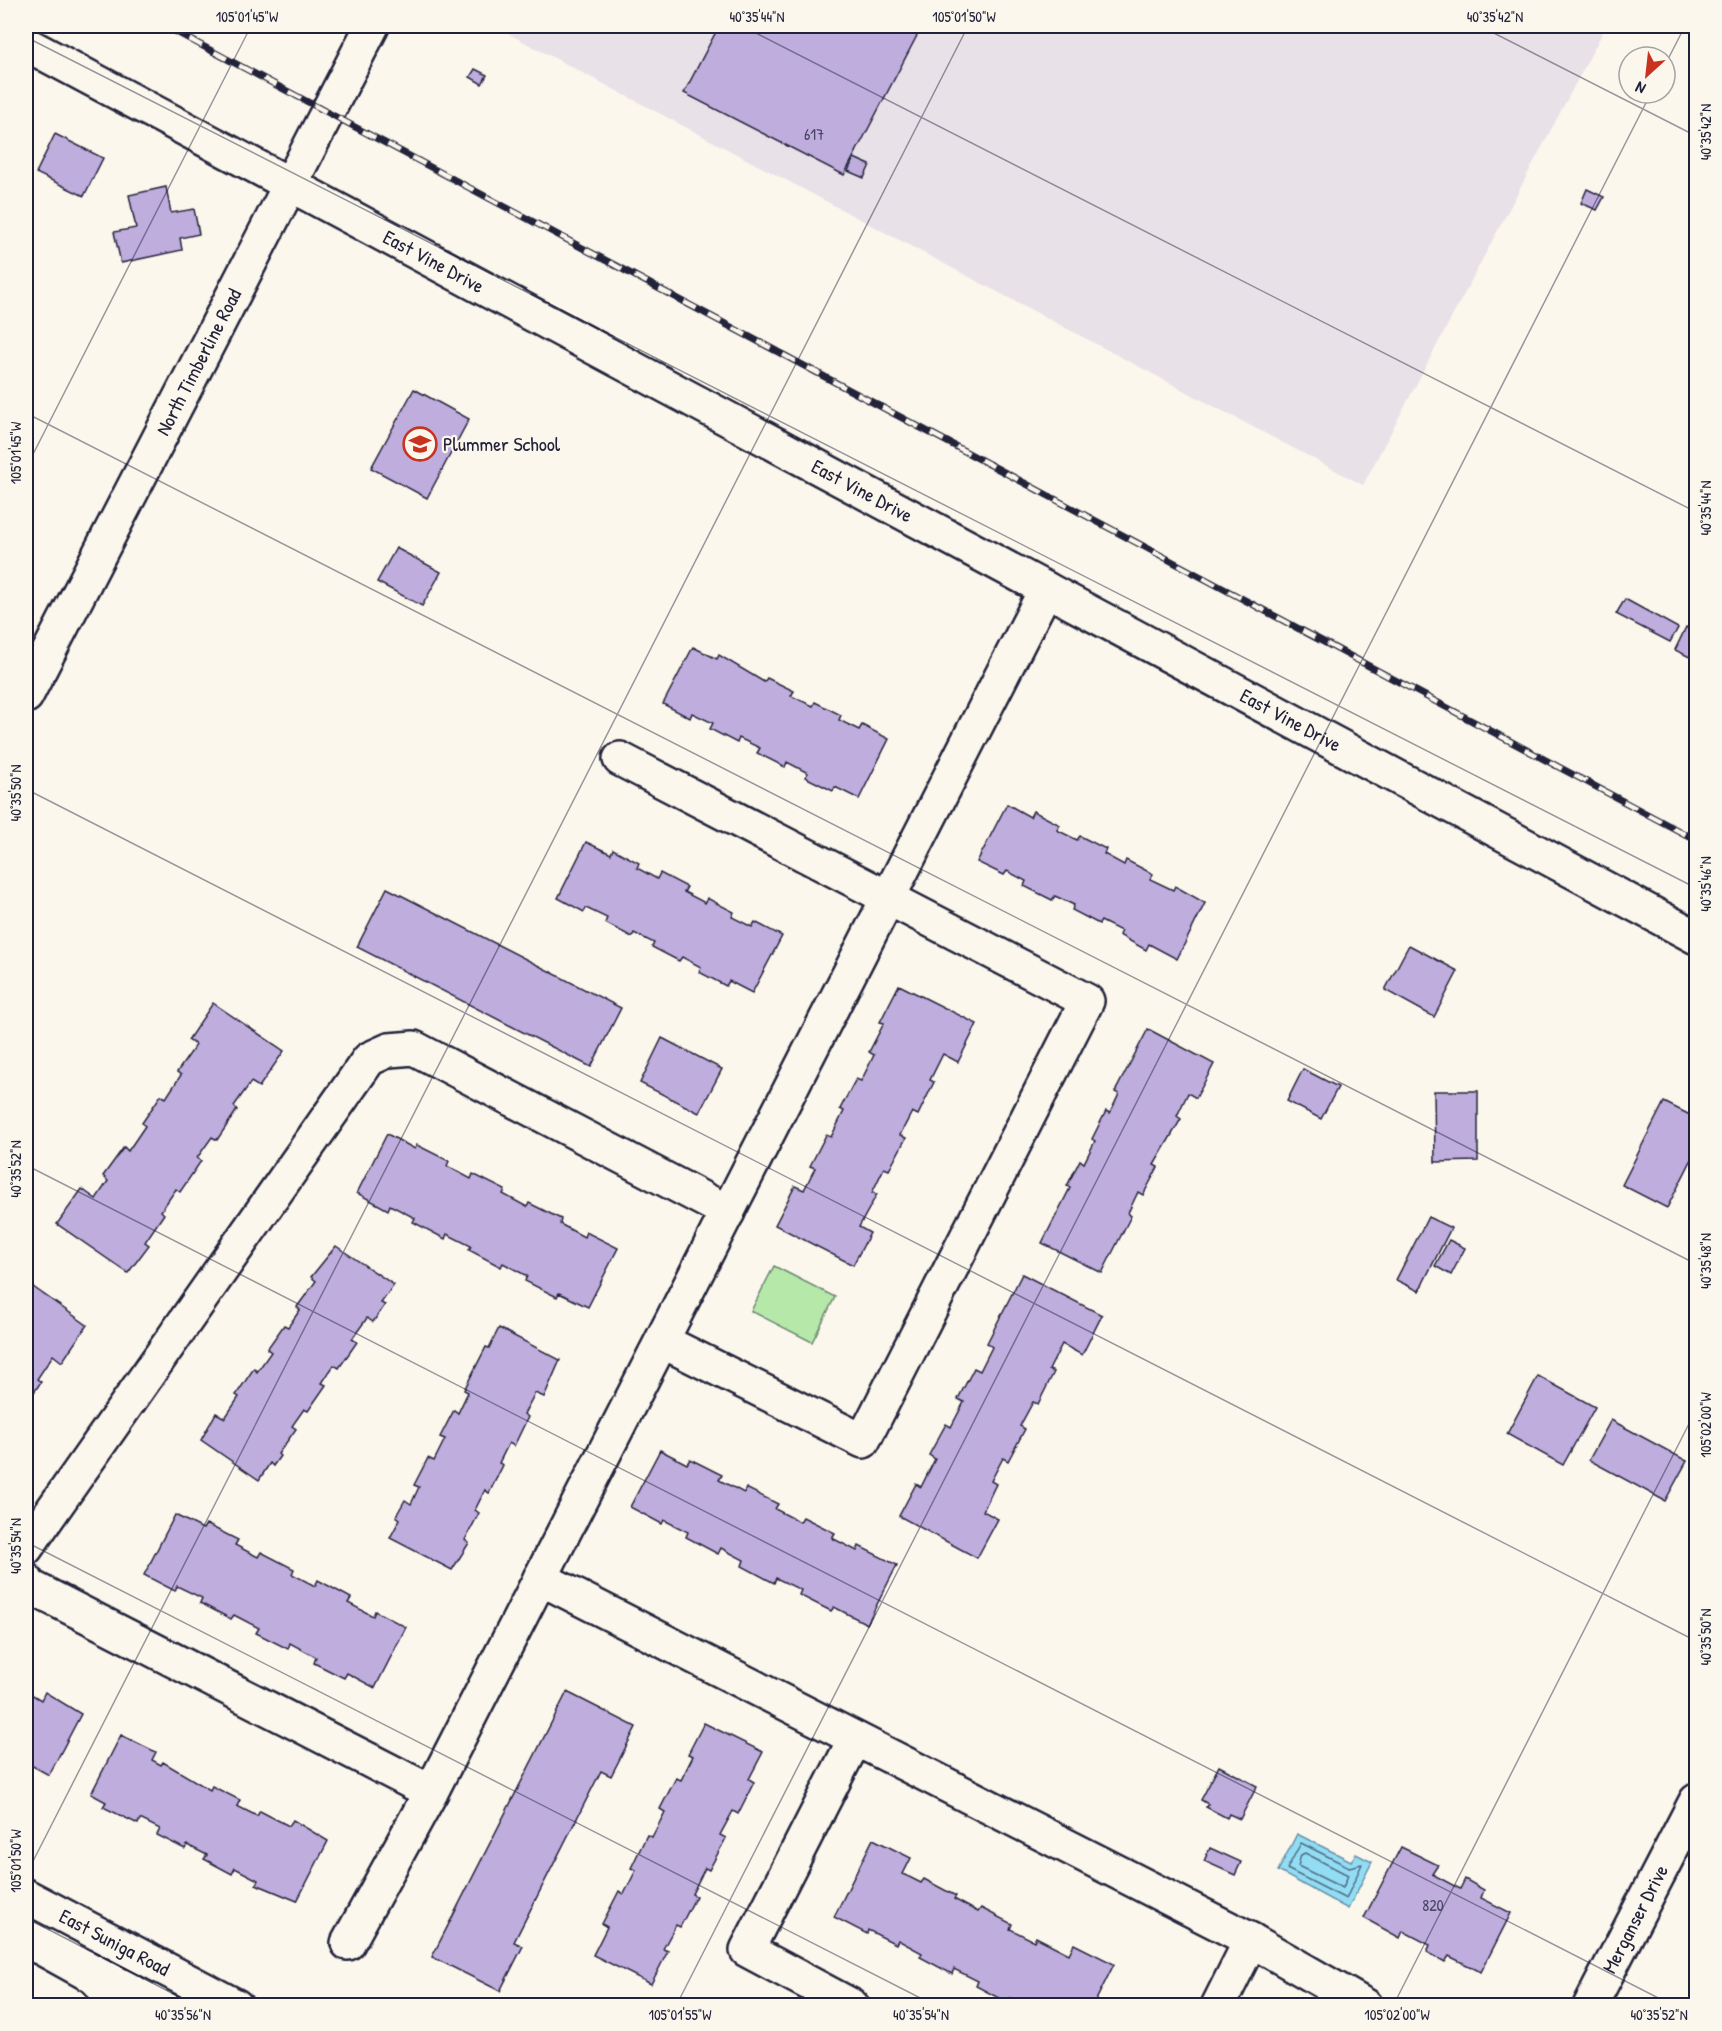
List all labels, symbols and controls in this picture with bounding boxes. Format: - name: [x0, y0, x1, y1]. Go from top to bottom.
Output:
- text: 105°01'45"W: [216, 6, 279, 27]
- text: 40°35'44"N: [729, 6, 785, 27]
- text: 105°01'50"W: [932, 6, 996, 27]
- text: 40°35'42"N: [1467, 6, 1523, 27]
- north arrow: [1617, 45, 1677, 105]
- text: N: [1631, 76, 1649, 100]
- text: 40°35'42"N: [1695, 104, 1716, 160]
- house number: 617: [804, 123, 824, 145]
- street label: East Vine Drive: [379, 223, 489, 299]
- street label: North Timberline Road: [149, 283, 247, 440]
- text: 105°01'45"W: [5, 421, 26, 484]
- school or university icon: Plummer School: [402, 426, 438, 462]
- place label: Plummer School: [443, 430, 561, 457]
- street label: East Vine Drive: [807, 452, 918, 528]
- text: 40°35'44"N: [1695, 480, 1716, 536]
- street label: East Vine Drive: [1236, 682, 1346, 758]
- text: 40°35'50"N: [5, 765, 26, 821]
- text: 40°35'46"N: [1695, 856, 1716, 912]
- text: 40°35'52"N: [5, 1140, 26, 1198]
- text: 40°35'48"N: [1695, 1233, 1716, 1289]
- text: 105°02'00"W: [1695, 1392, 1716, 1458]
- text: 40°35'54"N: [5, 1518, 26, 1574]
- text: 40°35'50"N: [1695, 1609, 1716, 1665]
- text: 105°01'50"W: [5, 1829, 26, 1893]
- street label: Merganser Drive: [1595, 1860, 1674, 1978]
- house number: 820: [1422, 1894, 1444, 1916]
- street label: East Suniga Road: [55, 1902, 175, 1982]
- text: 40°35'56"N: [155, 2004, 211, 2025]
- text: 105°01'55"W: [648, 2004, 712, 2025]
- text: 40°35'54"N: [893, 2004, 949, 2025]
- text: 105°02'00"W: [1364, 2004, 1430, 2025]
- text: 40°35'52"N: [1630, 2004, 1688, 2025]

